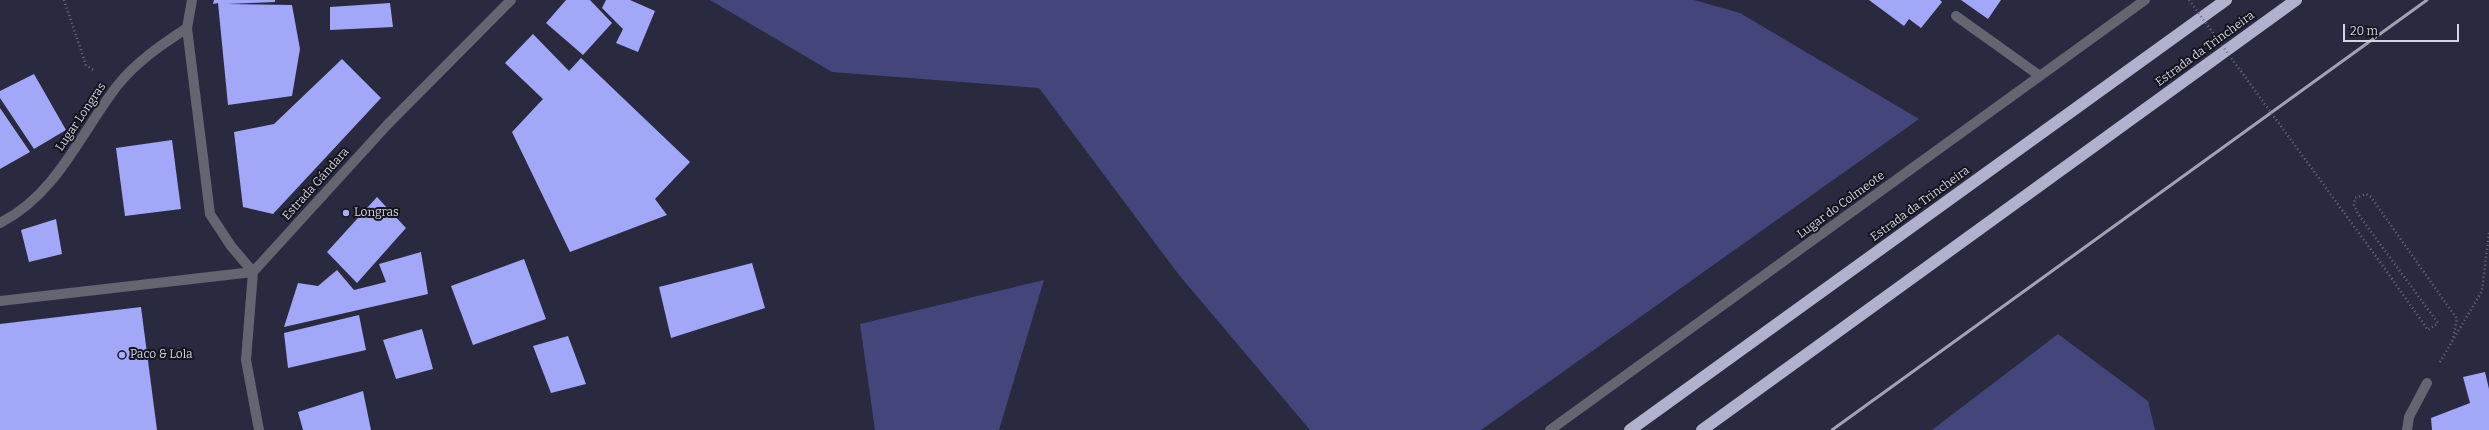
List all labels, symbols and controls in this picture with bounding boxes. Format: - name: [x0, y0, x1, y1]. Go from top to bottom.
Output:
- street label: Estrada da Trincheira: [2153, 8, 2257, 90]
- scale bar: [2345, 16, 2461, 42]
- text: 20 m: [2350, 24, 2378, 38]
- street label: Lugar Longras: [53, 80, 109, 154]
- street label: Estrada Gándara: [280, 145, 352, 223]
- street label: Estrada da Trincheira: [1868, 163, 1972, 245]
- street label: Lugar do Colmeote: [1794, 168, 1888, 242]
- place label: Longras: [354, 206, 399, 220]
- marker: Longras: [341, 208, 351, 218]
- place label: Paco & Lola: [130, 348, 193, 362]
- marker: Paco & Lola: [117, 350, 127, 360]

